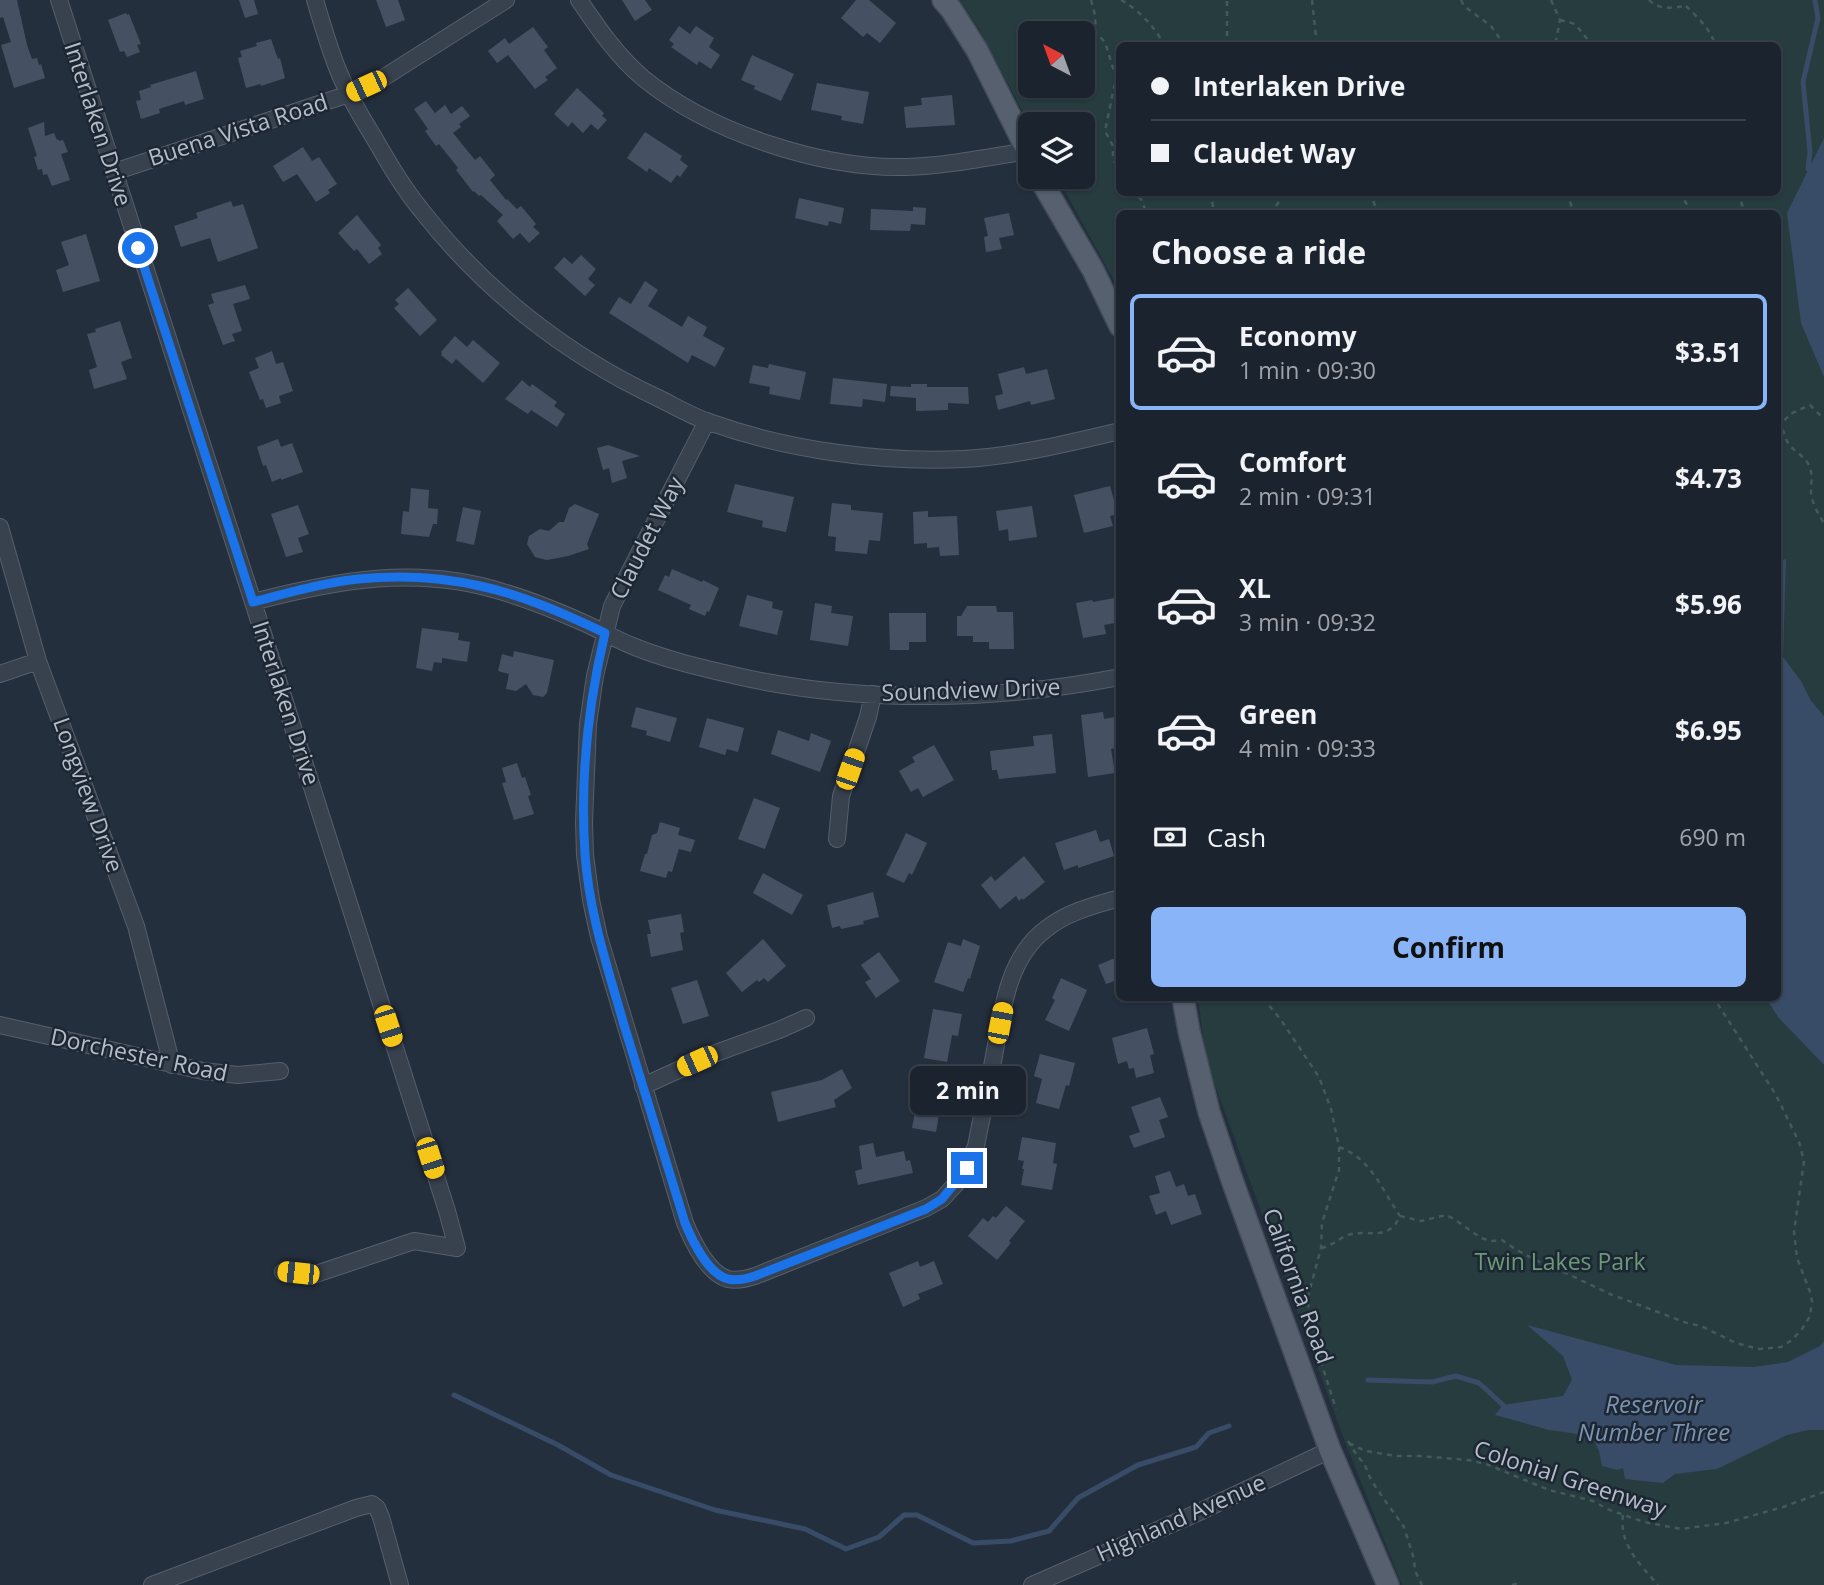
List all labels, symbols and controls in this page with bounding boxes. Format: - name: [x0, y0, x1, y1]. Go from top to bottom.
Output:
- north arrow: [1018, 21, 1096, 98]
- map controls: [1018, 21, 1095, 189]
- street label: Interlaken Drive: [57, 37, 141, 210]
- car: [343, 68, 390, 104]
- text: Interlaken Drive: [1193, 68, 1405, 104]
- street label: Buena Vista Road: [144, 85, 332, 173]
- button: layers: [1018, 112, 1095, 189]
- text: Claudet Way: [1193, 135, 1356, 171]
- text: Choose a ride: [1151, 230, 1366, 273]
- route start: [122, 232, 154, 264]
- text: Economy: [1239, 318, 1357, 354]
- icon: car: [1155, 321, 1218, 384]
- text: $3.51: [1675, 334, 1742, 370]
- text: 1 min · 09:30: [1239, 354, 1376, 386]
- text: Comfort: [1239, 444, 1346, 480]
- icon: car: [1155, 447, 1218, 510]
- text: $4.73: [1675, 460, 1742, 496]
- street label: Claudet Way: [601, 470, 691, 604]
- text: 2 min · 09:31: [1239, 480, 1376, 512]
- text: XL: [1239, 570, 1271, 606]
- icon: car: [1155, 573, 1218, 636]
- text: $5.96: [1675, 586, 1742, 622]
- text: 3 min · 09:32: [1239, 606, 1376, 638]
- street label: Interlaken Drive: [245, 616, 329, 789]
- street label: Soundview Drive: [881, 670, 1061, 708]
- text: Green: [1239, 696, 1317, 732]
- icon: car: [1155, 699, 1218, 762]
- text: $6.95: [1675, 712, 1742, 748]
- street label: Longview Drive: [46, 713, 132, 877]
- text: 4 min · 09:33: [1239, 732, 1376, 764]
- car: [834, 746, 867, 792]
- icon: cash: [1151, 818, 1189, 856]
- text: Cash: [1207, 819, 1266, 855]
- text: 690 m: [1679, 821, 1746, 853]
- button: Confirm: [1151, 907, 1746, 987]
- car: [986, 1000, 1015, 1046]
- car: [372, 1003, 405, 1049]
- street label: Dorchester Road: [48, 1020, 231, 1088]
- car: [674, 1043, 721, 1079]
- callout: 2 min: [909, 1066, 1025, 1116]
- text: 2 min: [936, 1074, 1000, 1106]
- car: [414, 1135, 447, 1181]
- route end: [951, 1152, 983, 1184]
- street label: California Road: [1256, 1203, 1342, 1368]
- park label: Twin Lakes Park: [1474, 1245, 1646, 1277]
- car: [277, 1260, 320, 1286]
- water label: Reservoir Number Three: [1578, 1387, 1730, 1448]
- street label: Colonial Greenway: [1470, 1432, 1671, 1524]
- street label: Highland Avenue: [1091, 1465, 1270, 1569]

